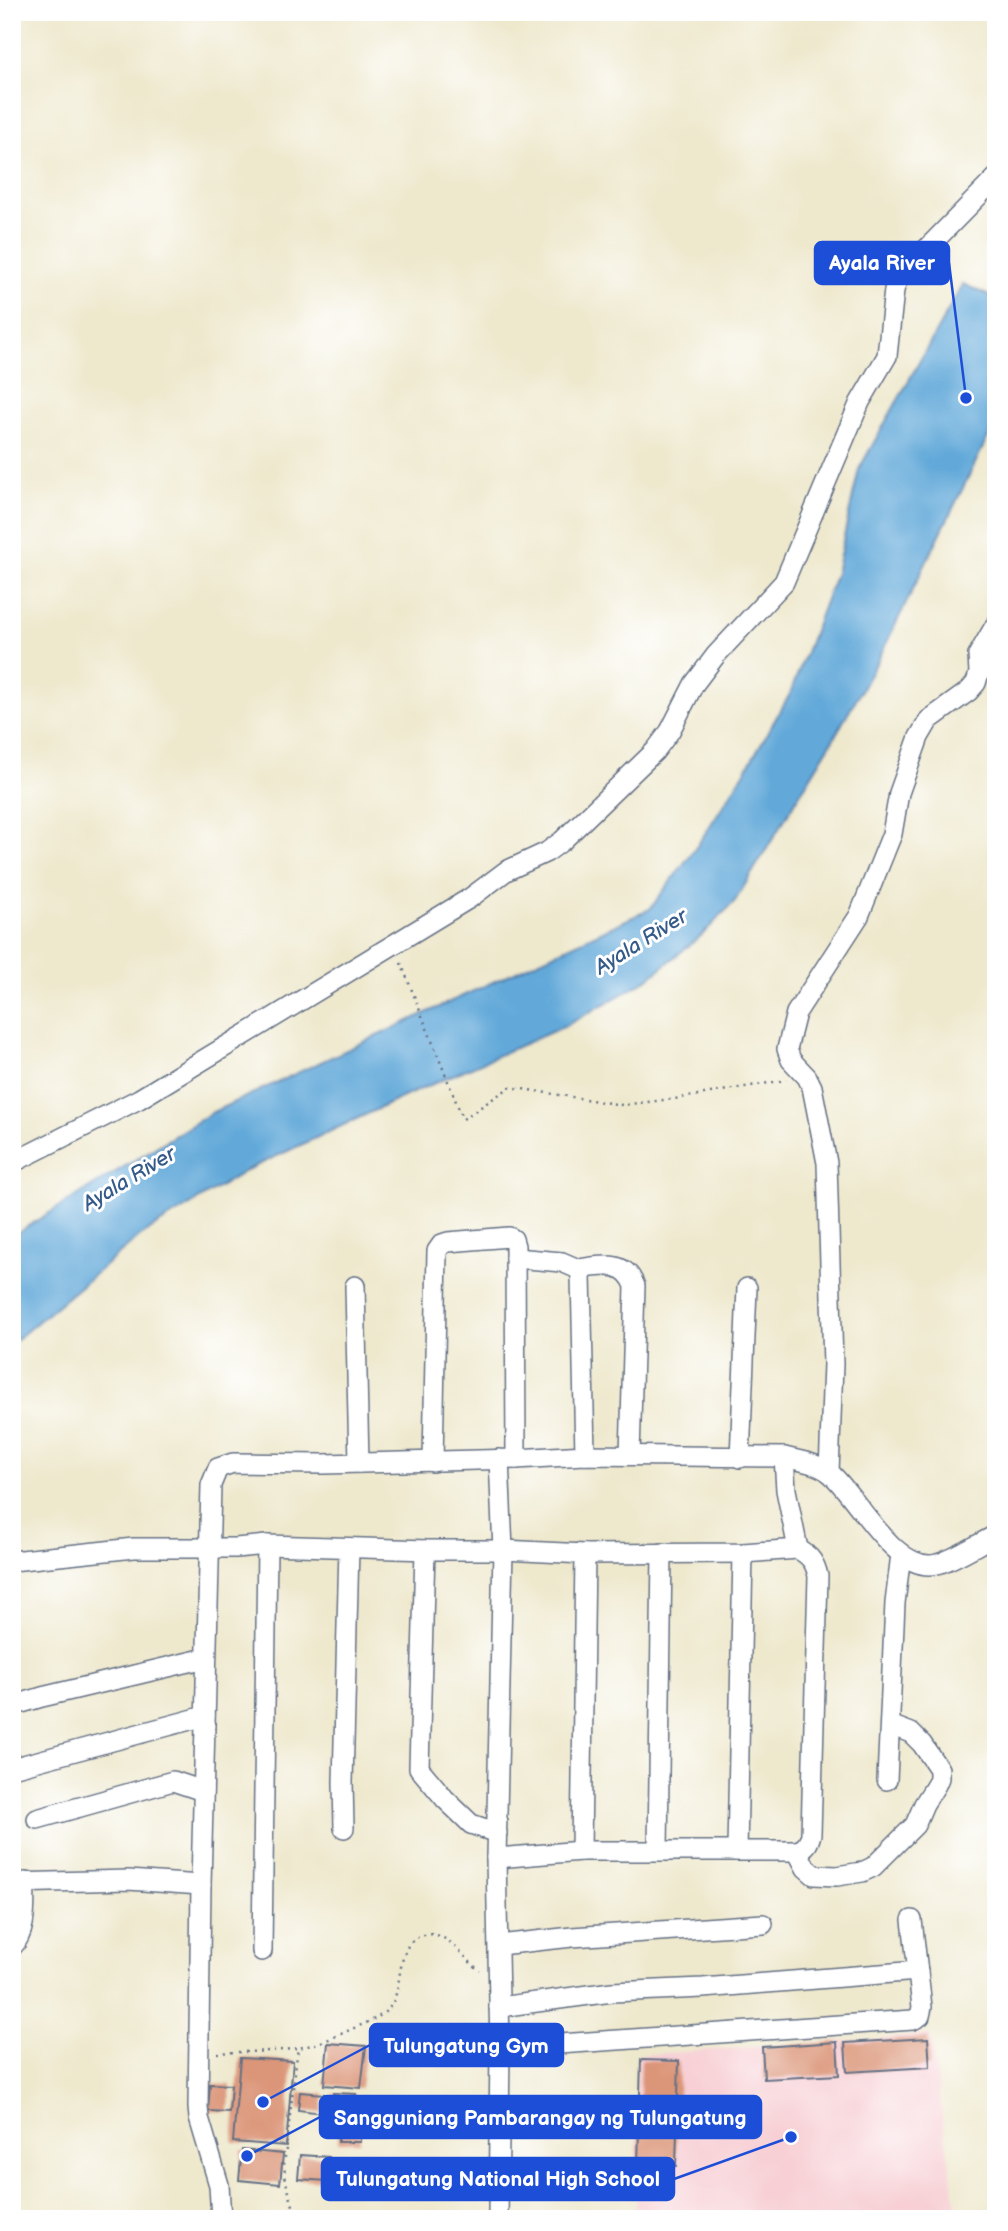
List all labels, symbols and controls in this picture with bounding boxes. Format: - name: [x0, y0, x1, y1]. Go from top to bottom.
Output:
- callout: Ayala River: [815, 242, 949, 284]
- text: Ayala River: [828, 251, 936, 276]
- water label: Ayala River: [589, 903, 693, 981]
- water label: Ayala River: [77, 1141, 181, 1217]
- callout: Tulungatung Gym: [370, 2024, 563, 2066]
- text: Tulungatung Gym: [383, 2034, 549, 2059]
- callout: Sangguniang Pambarangay ng Tulungatung: [320, 2096, 761, 2138]
- text: Sangguniang Pambarangay ng Tulungatung: [334, 2106, 746, 2131]
- callout: Tulungatung National High School: [322, 2158, 674, 2200]
- text: Tulungatung National High School: [336, 2167, 660, 2192]

